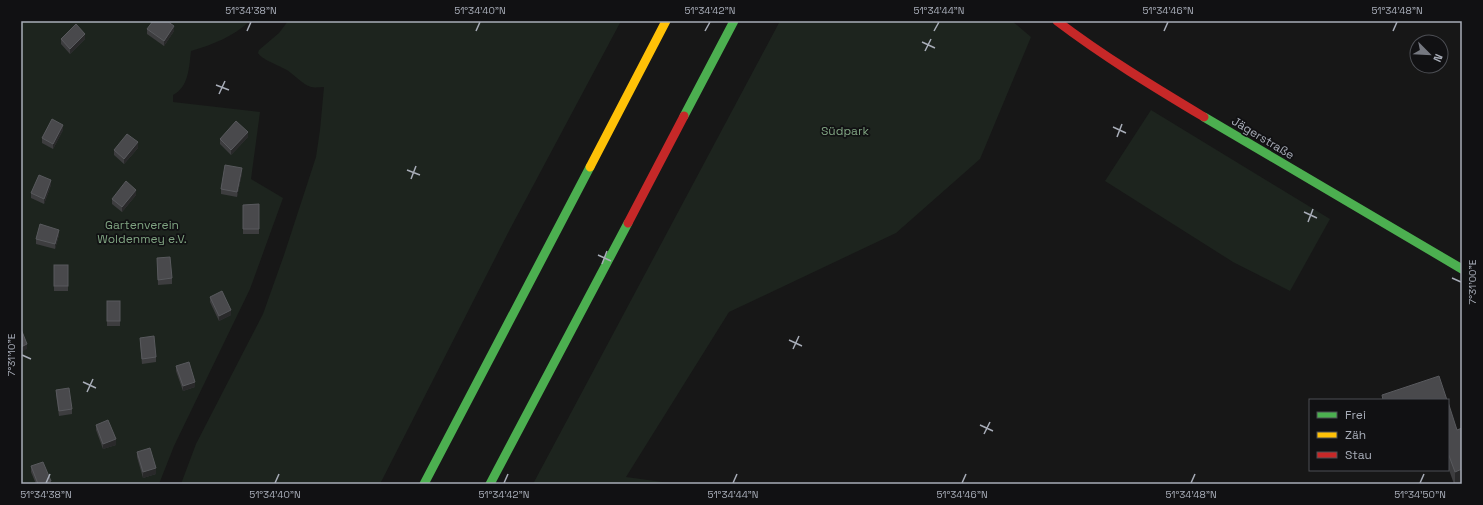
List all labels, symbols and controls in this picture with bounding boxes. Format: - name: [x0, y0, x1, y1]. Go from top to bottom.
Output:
- text: 51°34'38"N: [225, 4, 277, 17]
- text: 51°34'40"N: [454, 4, 506, 17]
- text: 51°34'42"N: [684, 4, 736, 17]
- text: 51°34'44"N: [914, 4, 964, 17]
- text: 51°34'46"N: [1142, 4, 1194, 17]
- text: 51°34'48"N: [1371, 4, 1423, 17]
- north arrow: [1409, 34, 1449, 74]
- text: N: [1430, 52, 1446, 64]
- street label: Jägerstraße: [1229, 113, 1297, 163]
- park label: Südpark: [821, 123, 870, 139]
- park label: Gartenverein Woldenmey e.V.: [97, 217, 187, 247]
- text: 7°31'00"E: [1466, 259, 1479, 304]
- text: 7°31'10"E: [5, 333, 18, 376]
- legend: [1309, 399, 1449, 471]
- text: Frei: [1345, 407, 1366, 423]
- text: Zäh: [1345, 427, 1366, 443]
- text: Stau: [1345, 447, 1372, 463]
- text: 51°34'38"N: [20, 488, 72, 501]
- text: 51°34'40"N: [249, 488, 301, 501]
- text: 51°34'42"N: [478, 488, 530, 501]
- text: 51°34'44"N: [708, 488, 758, 501]
- text: 51°34'46"N: [936, 488, 988, 501]
- text: 51°34'48"N: [1165, 488, 1217, 501]
- text: 51°34'50"N: [1394, 488, 1446, 501]

